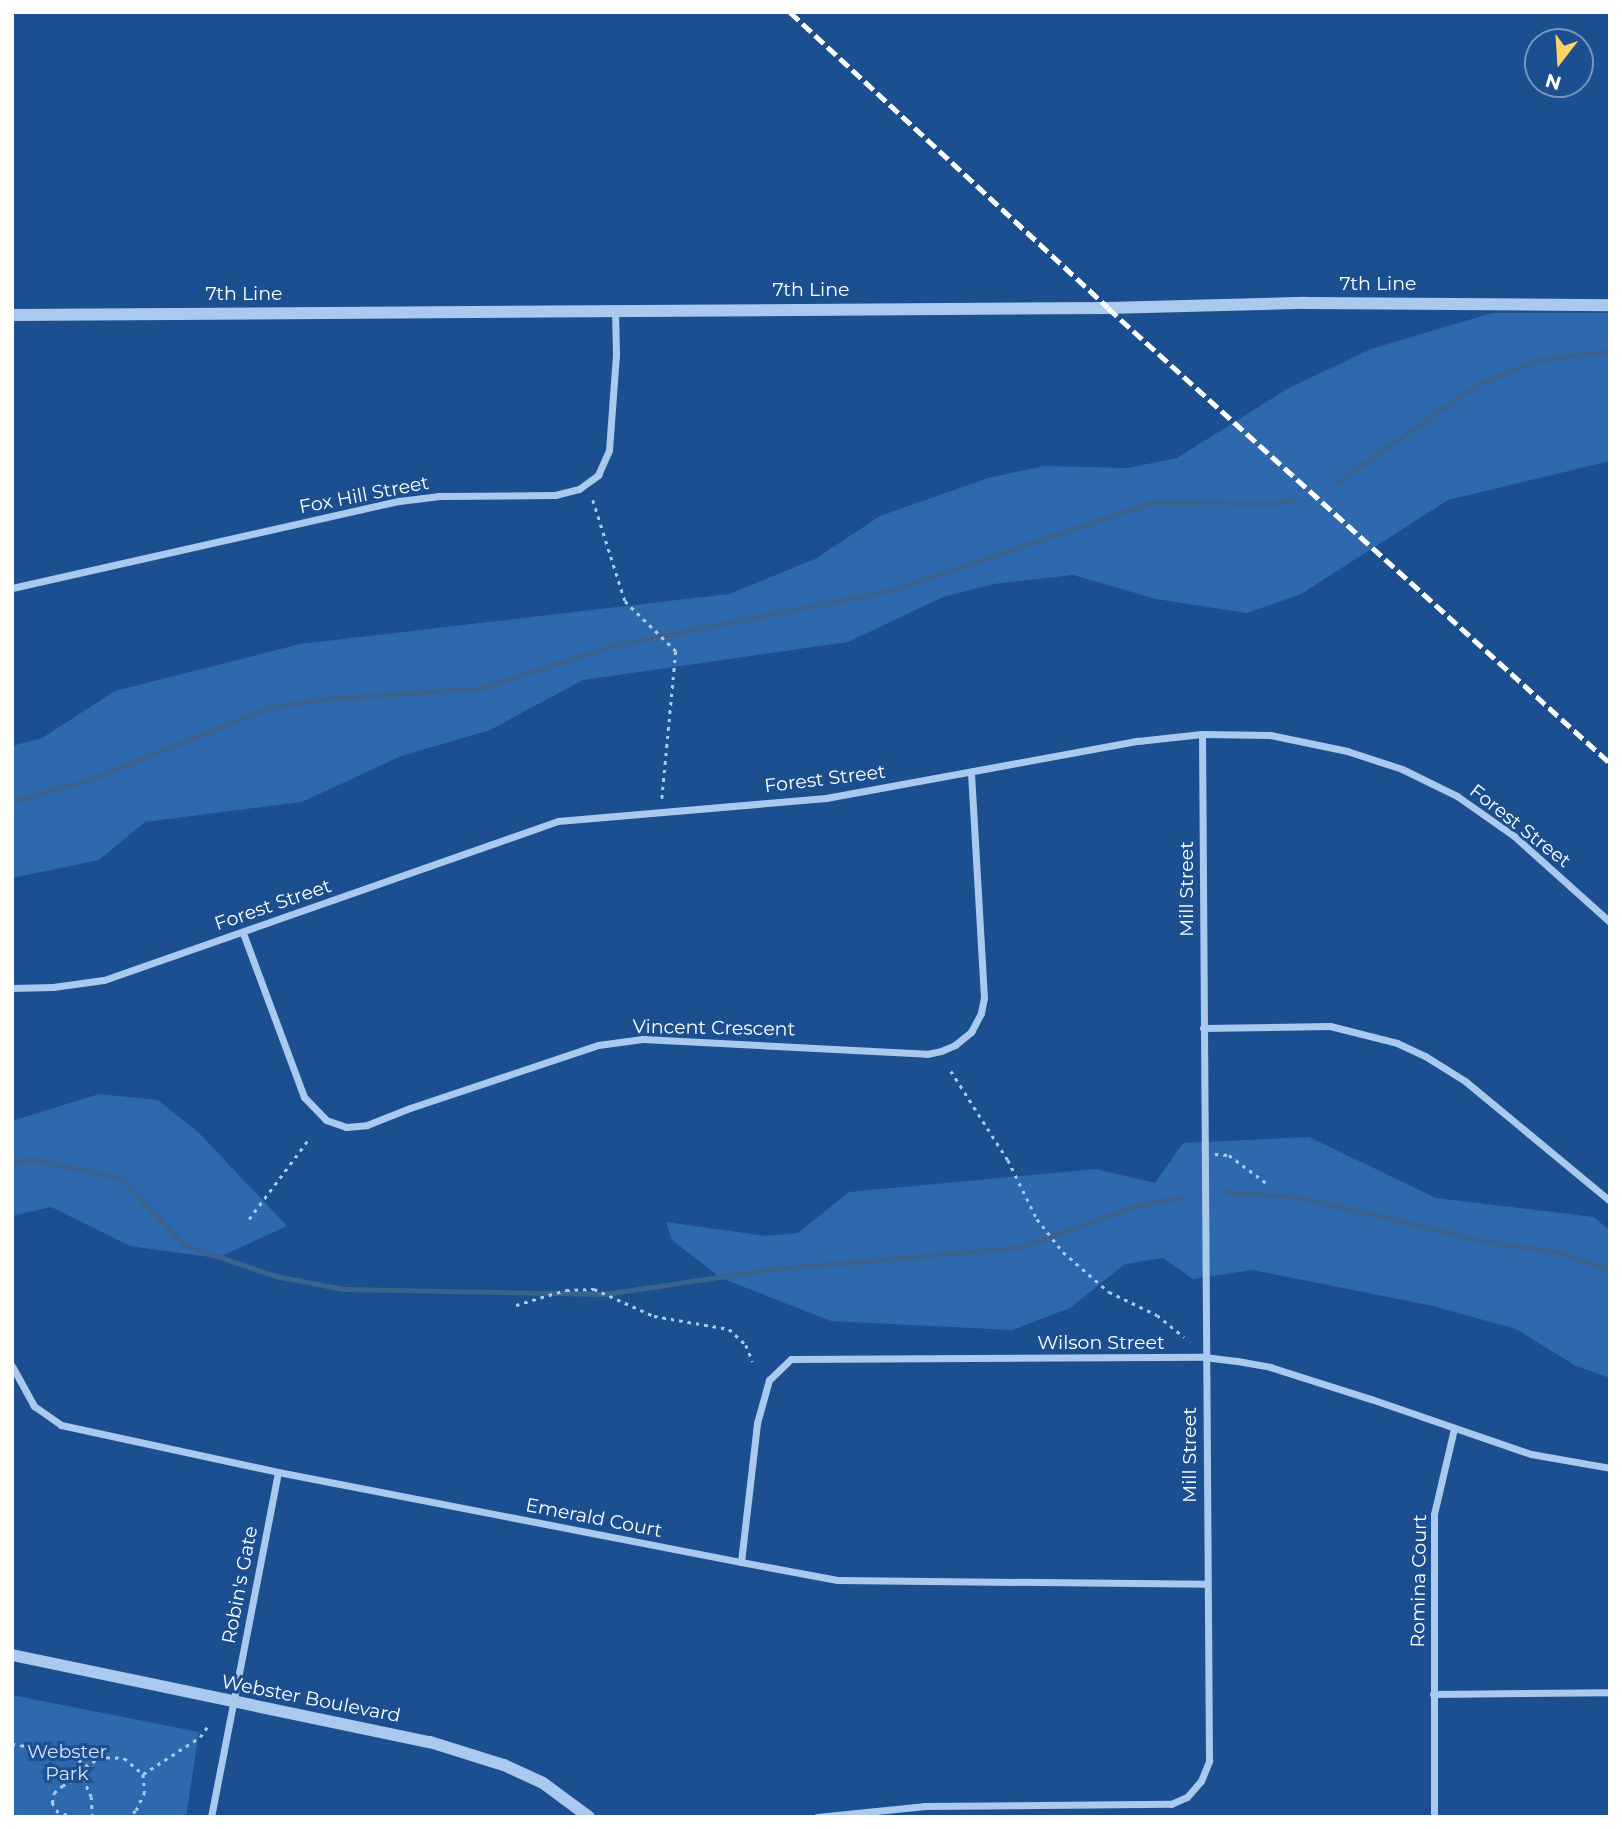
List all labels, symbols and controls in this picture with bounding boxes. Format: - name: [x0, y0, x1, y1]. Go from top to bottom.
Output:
- north arrow: [1524, 28, 1594, 98]
- text: N: [1543, 68, 1564, 95]
- street label: 7th Line: [1339, 273, 1417, 295]
- street label: 7th Line: [772, 279, 850, 301]
- street label: 7th Line: [205, 283, 283, 305]
- street label: Fox Hill Street: [297, 471, 431, 519]
- street label: Forest Street: [763, 760, 887, 798]
- street label: Forest Street: [1465, 780, 1575, 872]
- street label: Mill Street: [1176, 841, 1198, 937]
- street label: Forest Street: [212, 874, 334, 936]
- street label: Vincent Crescent: [633, 1015, 795, 1041]
- street label: Wilson Street: [1037, 1332, 1165, 1354]
- street label: Mill Street: [1179, 1407, 1201, 1503]
- street label: Emerald Court: [524, 1494, 664, 1542]
- street label: Romina Court: [1406, 1514, 1432, 1648]
- street label: Robin's Gate: [217, 1524, 263, 1646]
- street label: Webster Boulevard: [220, 1670, 402, 1728]
- park label: Webster Park: [27, 1741, 107, 1785]

